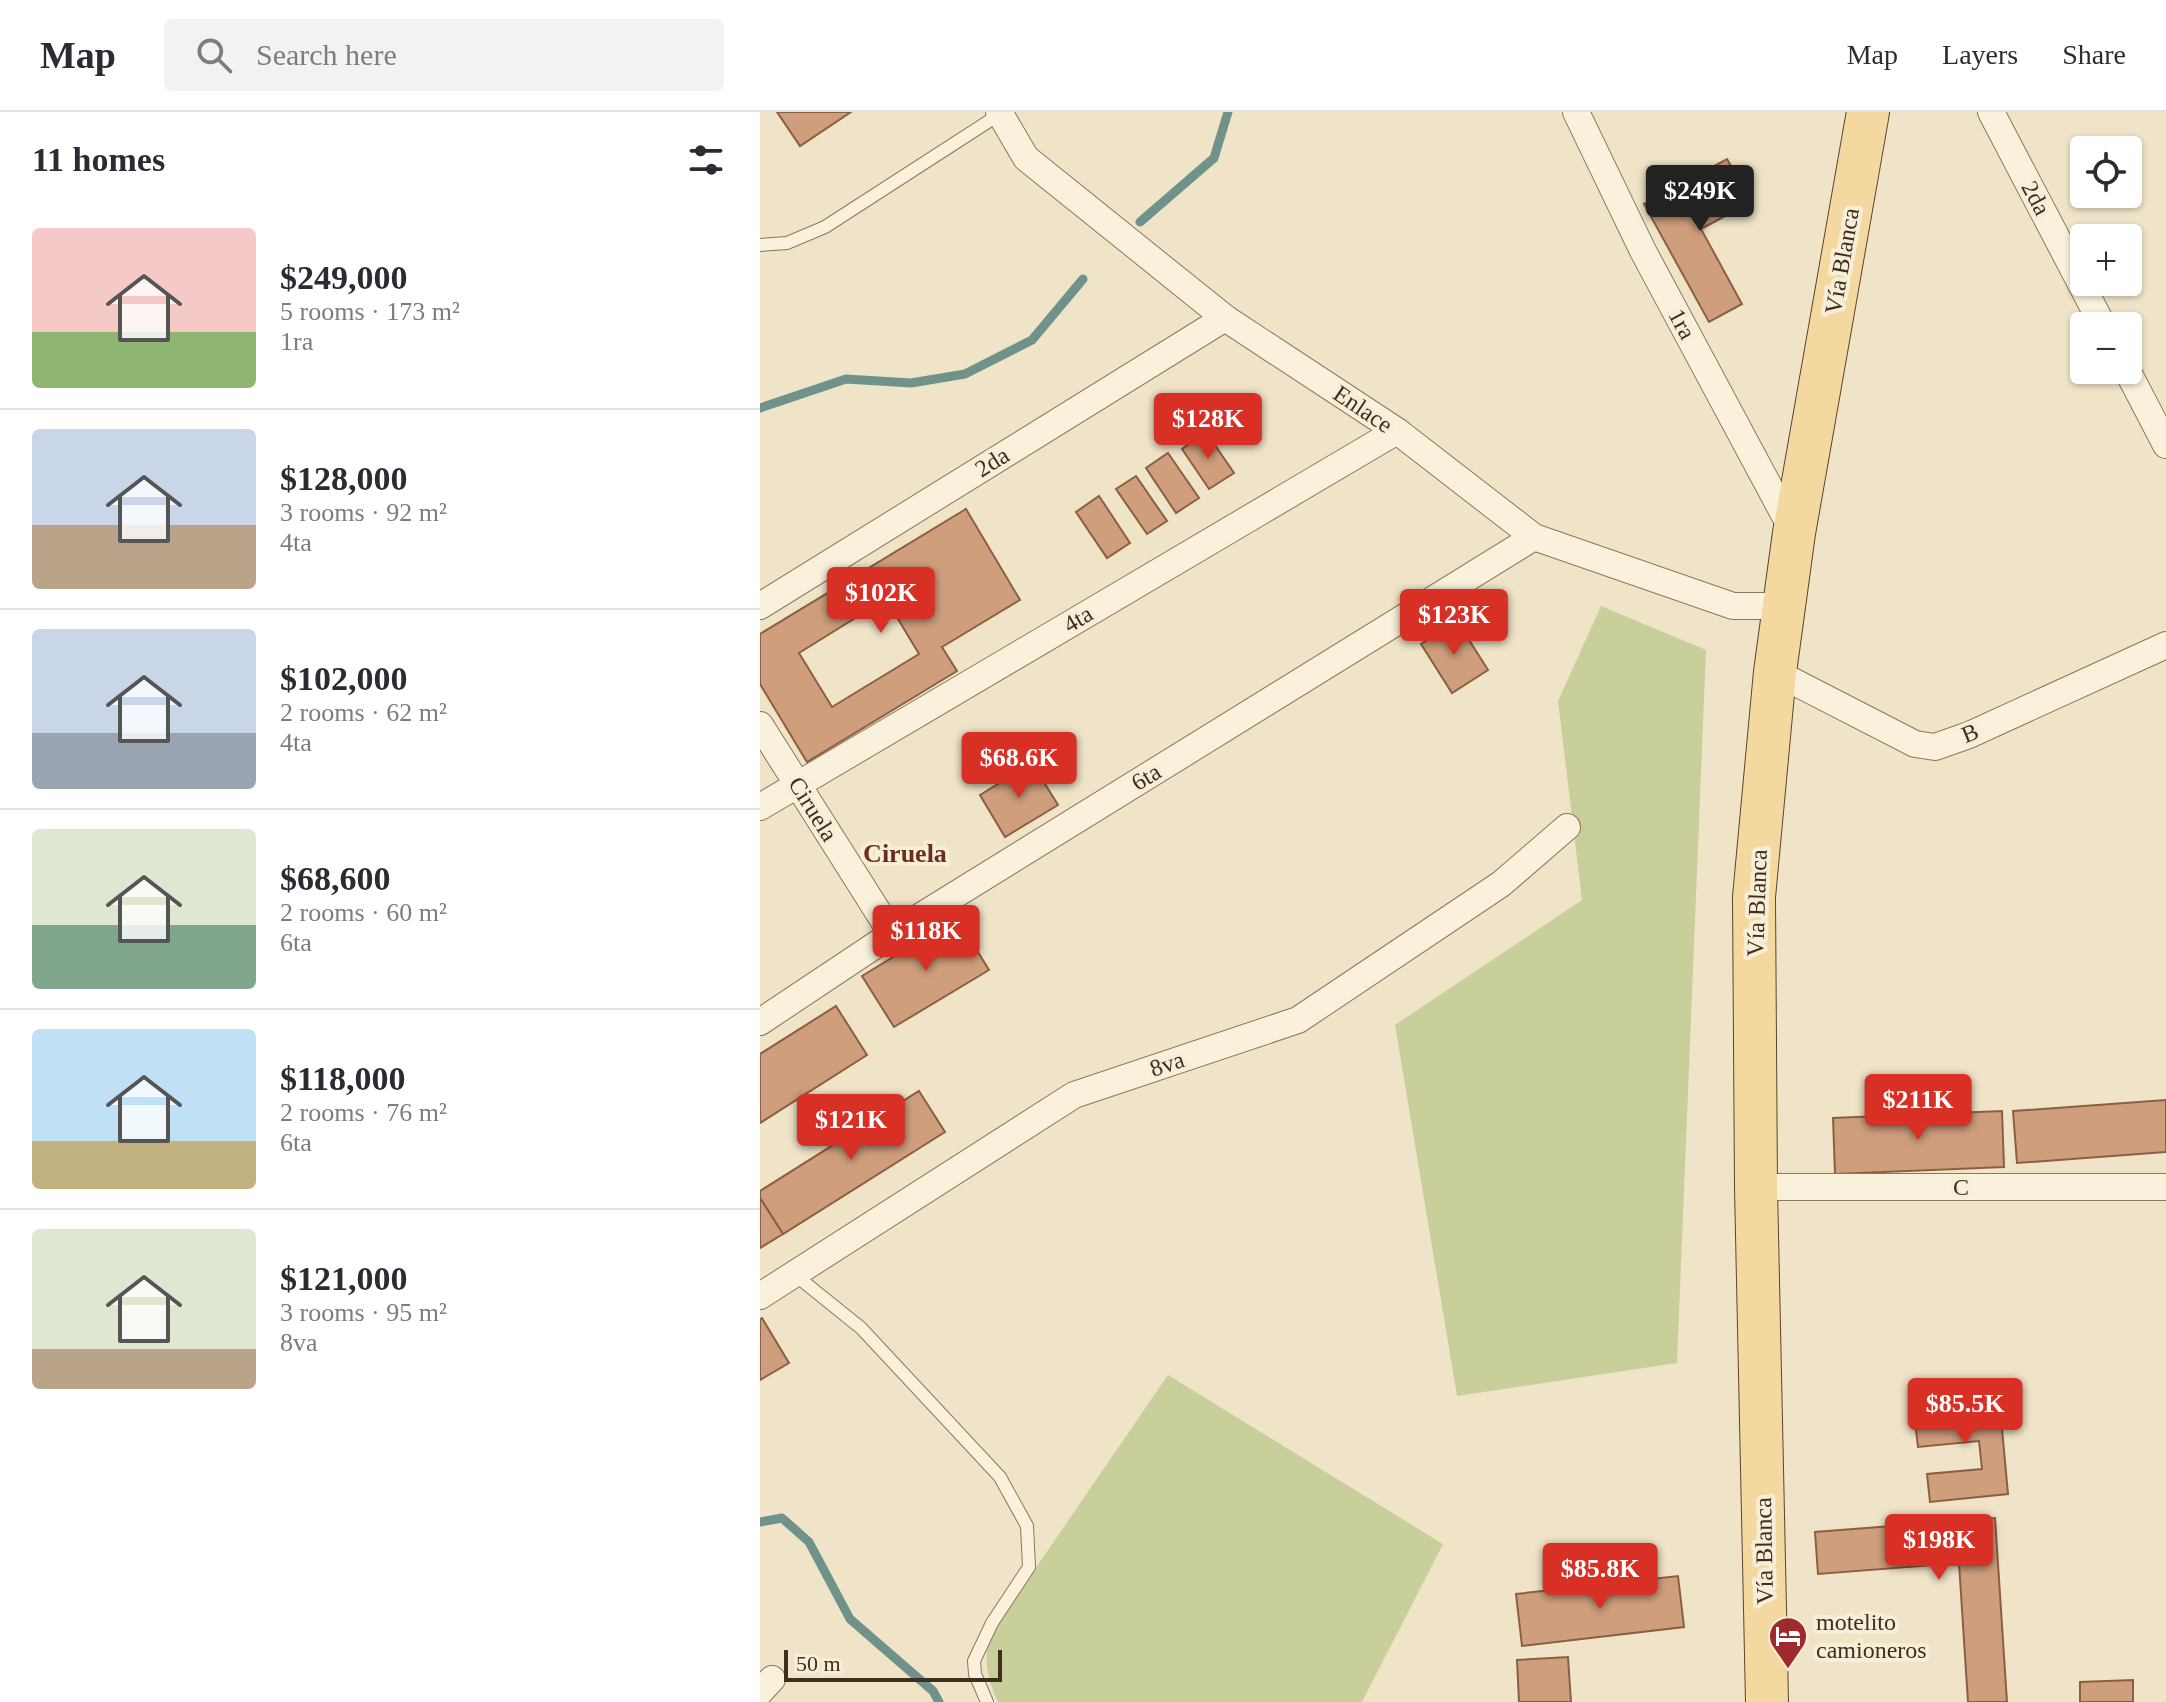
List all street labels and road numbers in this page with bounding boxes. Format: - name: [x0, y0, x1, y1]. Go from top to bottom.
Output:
- street label: 2da: [2016, 177, 2056, 220]
- street label: Vía Blanca: [1820, 206, 1864, 316]
- street label: 1ra: [1663, 304, 1701, 344]
- street label: Enlace: [1329, 380, 1397, 438]
- street label: 2da: [970, 442, 1014, 482]
- street label: 4ta: [1059, 600, 1098, 638]
- street label: B: [1958, 718, 1982, 748]
- street label: 6ta: [1127, 758, 1166, 796]
- street label: Ciruela: [783, 772, 843, 846]
- street label: Vía Blanca: [1742, 849, 1772, 957]
- street label: 8va: [1147, 1046, 1188, 1082]
- street label: C: [1953, 1174, 1969, 1200]
- street label: Vía Blanca: [1750, 1497, 1778, 1605]

